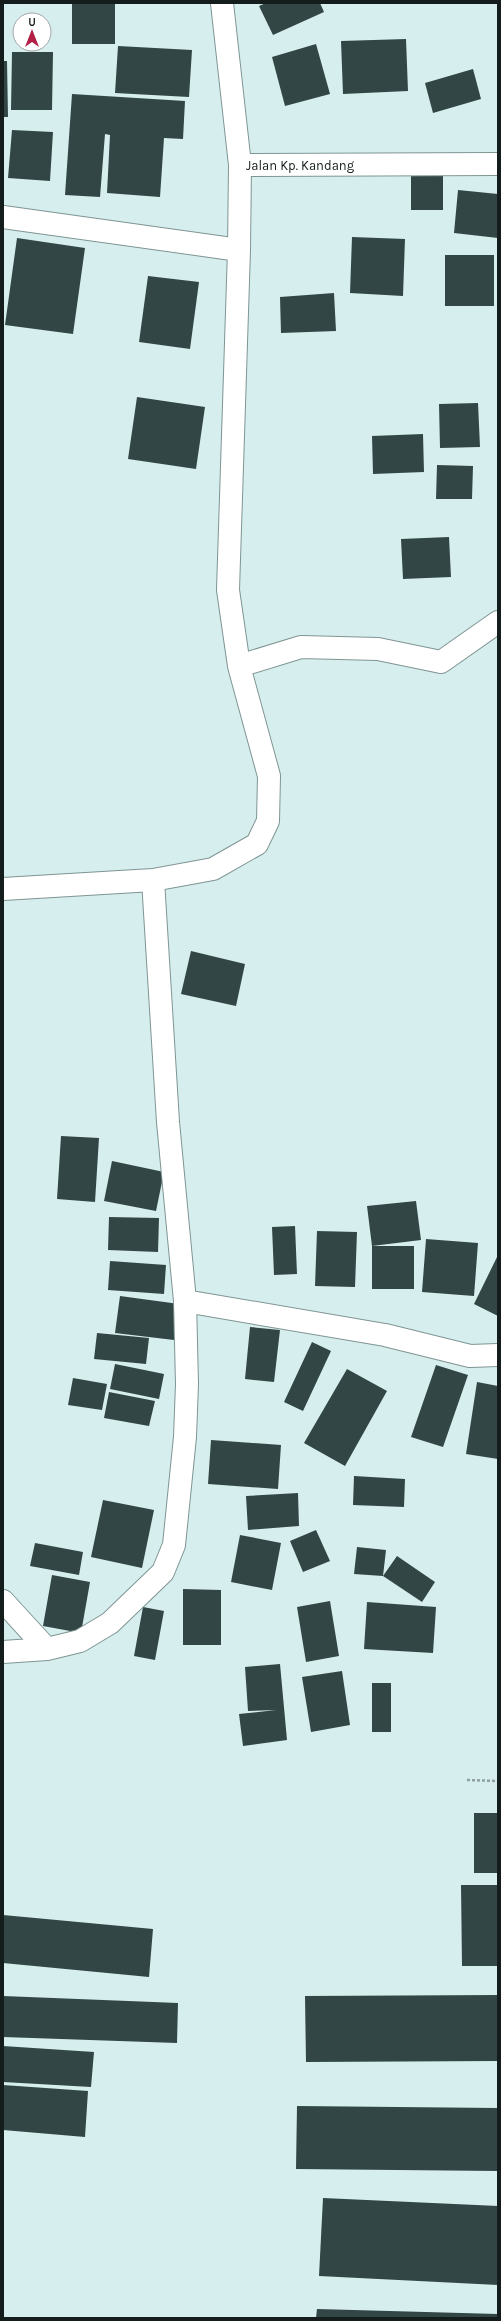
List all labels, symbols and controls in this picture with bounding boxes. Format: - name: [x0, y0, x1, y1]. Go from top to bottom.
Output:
- north arrow: [12, 12, 52, 52]
- text: U: [28, 16, 36, 29]
- street label: Jalan Kp. Kandang: [246, 158, 355, 173]

